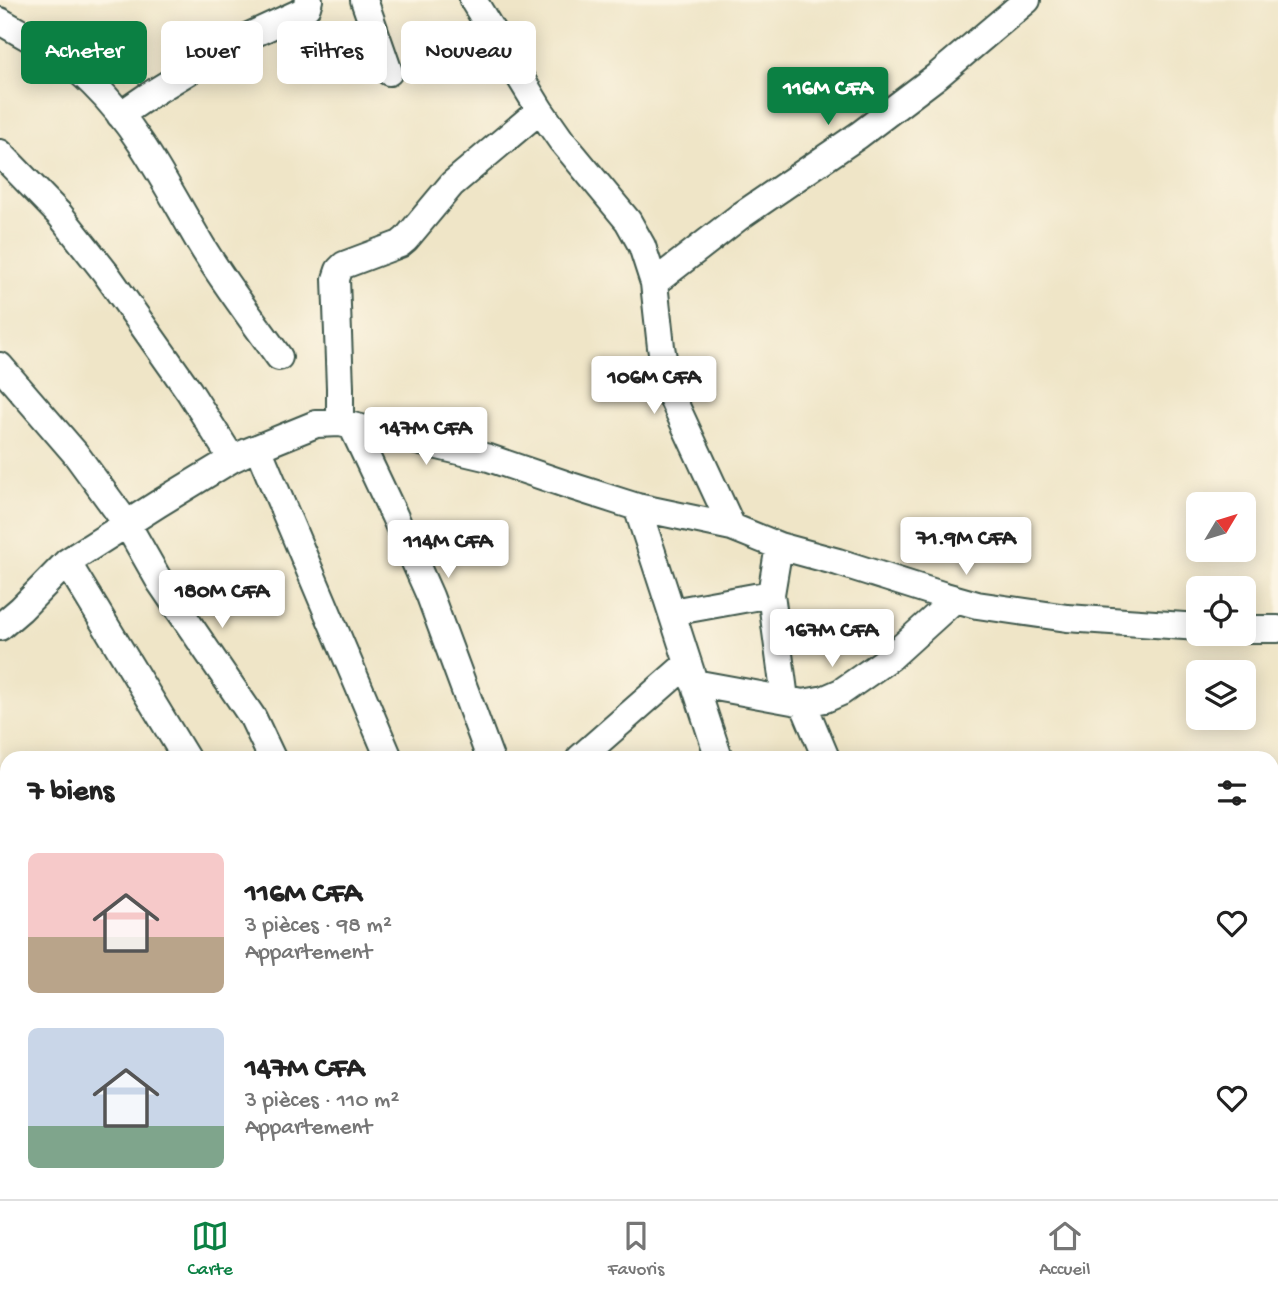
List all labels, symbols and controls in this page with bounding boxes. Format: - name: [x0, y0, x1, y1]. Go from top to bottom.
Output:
- chip: Acheter: [21, 21, 147, 84]
- chip: Louer: [161, 21, 263, 84]
- chip: Filtres: [277, 21, 387, 84]
- chip: Nouveau: [401, 21, 536, 84]
- pin: 116M CFA: [756, 68, 900, 127]
- text: 116M CFA: [783, 76, 873, 103]
- pin: 106M CFA: [582, 356, 726, 416]
- text: 106M CFA: [607, 365, 701, 392]
- pin: 147M CFA: [354, 407, 498, 467]
- text: 147M CFA: [380, 416, 472, 443]
- north arrow: [1186, 492, 1256, 562]
- map controls: [1186, 492, 1256, 730]
- pin: 71.9M CFA: [886, 518, 1046, 577]
- pin: 114M CFA: [376, 520, 520, 580]
- text: 71.9M CFA: [916, 526, 1016, 553]
- text: 114M CFA: [404, 529, 492, 556]
- pin: 180M CFA: [150, 570, 294, 630]
- button: locate: [1186, 576, 1256, 646]
- text: 180M CFA: [175, 579, 269, 606]
- pin: 167M CFA: [760, 610, 904, 669]
- text: 167M CFA: [786, 618, 878, 645]
- button: layers: [1186, 660, 1256, 730]
- icon: filters: [1213, 774, 1251, 812]
- text: 7 biens: [28, 776, 114, 811]
- text: 116M CFA: [245, 878, 362, 913]
- icon: home: [84, 881, 168, 965]
- icon: heart: [1213, 904, 1251, 942]
- text: 3 pièces · 98 m²: [245, 913, 392, 940]
- text: Appartement: [245, 940, 372, 967]
- text: 147M CFA: [245, 1053, 364, 1088]
- icon: home: [84, 1056, 168, 1140]
- icon: heart: [1213, 1079, 1251, 1117]
- text: 3 pièces · 110 m²: [245, 1088, 399, 1115]
- text: Appartement: [245, 1115, 372, 1142]
- tab: Carte: [188, 1217, 233, 1282]
- tab: Favoris: [608, 1217, 664, 1282]
- tab: Accueil: [1039, 1217, 1090, 1282]

